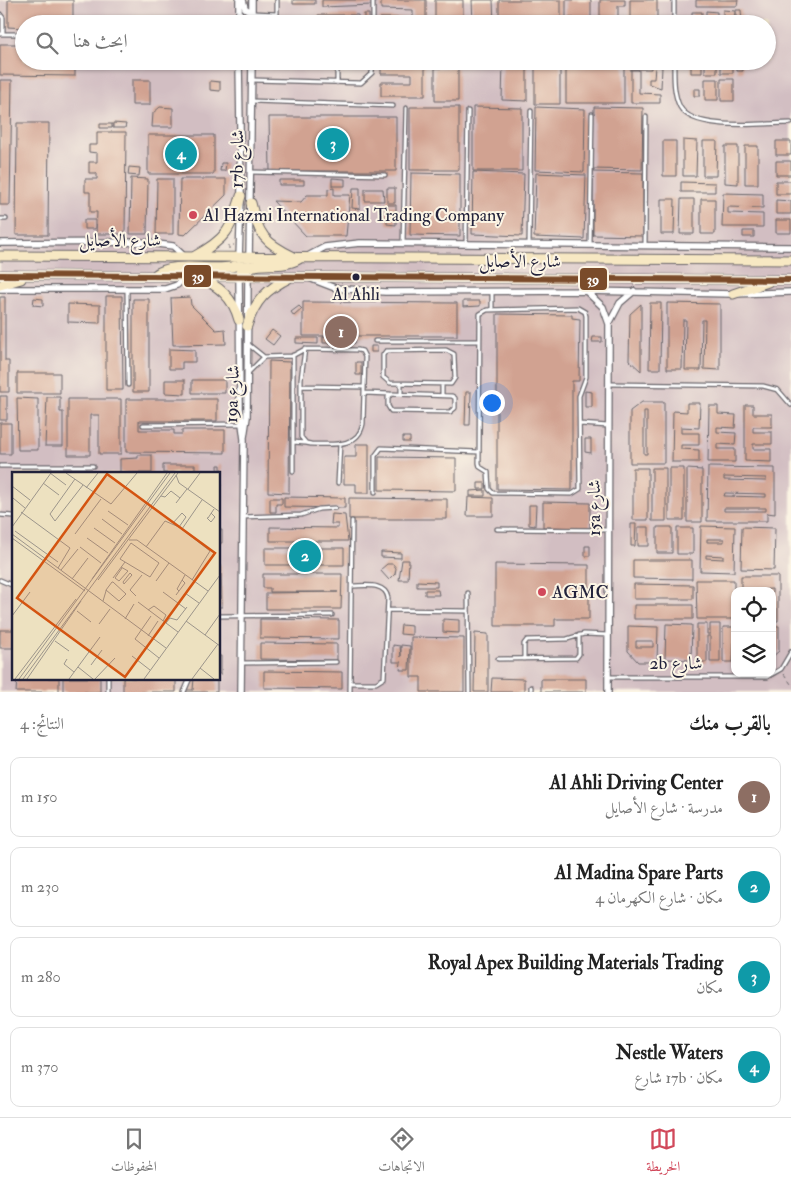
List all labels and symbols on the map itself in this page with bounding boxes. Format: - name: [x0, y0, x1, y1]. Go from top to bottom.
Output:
- pin: 3: [317, 125, 349, 163]
- street label: 17b شارع: [225, 130, 253, 189]
- pin: 4: [165, 135, 197, 173]
- place label: Al Hazmi International Trading Company: [202, 204, 505, 227]
- marker: Al Hazmi International Trading Company: [187, 209, 199, 221]
- street label: شارع الأصايل: [79, 227, 161, 255]
- street label: شارع الأصايل: [479, 248, 561, 276]
- line badge: 39: [183, 264, 212, 288]
- line badge: 39: [579, 267, 608, 291]
- text: 39: [192, 268, 204, 285]
- text: 39: [587, 271, 599, 288]
- marker: Al Ahli: [351, 272, 361, 282]
- place label: Al Ahli: [331, 284, 380, 305]
- pin: 1: [325, 313, 357, 351]
- street label: 19a شارع: [220, 365, 248, 424]
- your location: [479, 390, 505, 416]
- inset map: [12, 472, 220, 680]
- street label: 15a شارع: [583, 480, 609, 536]
- pin: 2: [289, 537, 321, 575]
- place label: AGMC: [551, 581, 609, 604]
- marker: AGMC: [536, 586, 548, 598]
- street label: 2b شارع: [650, 652, 703, 678]

